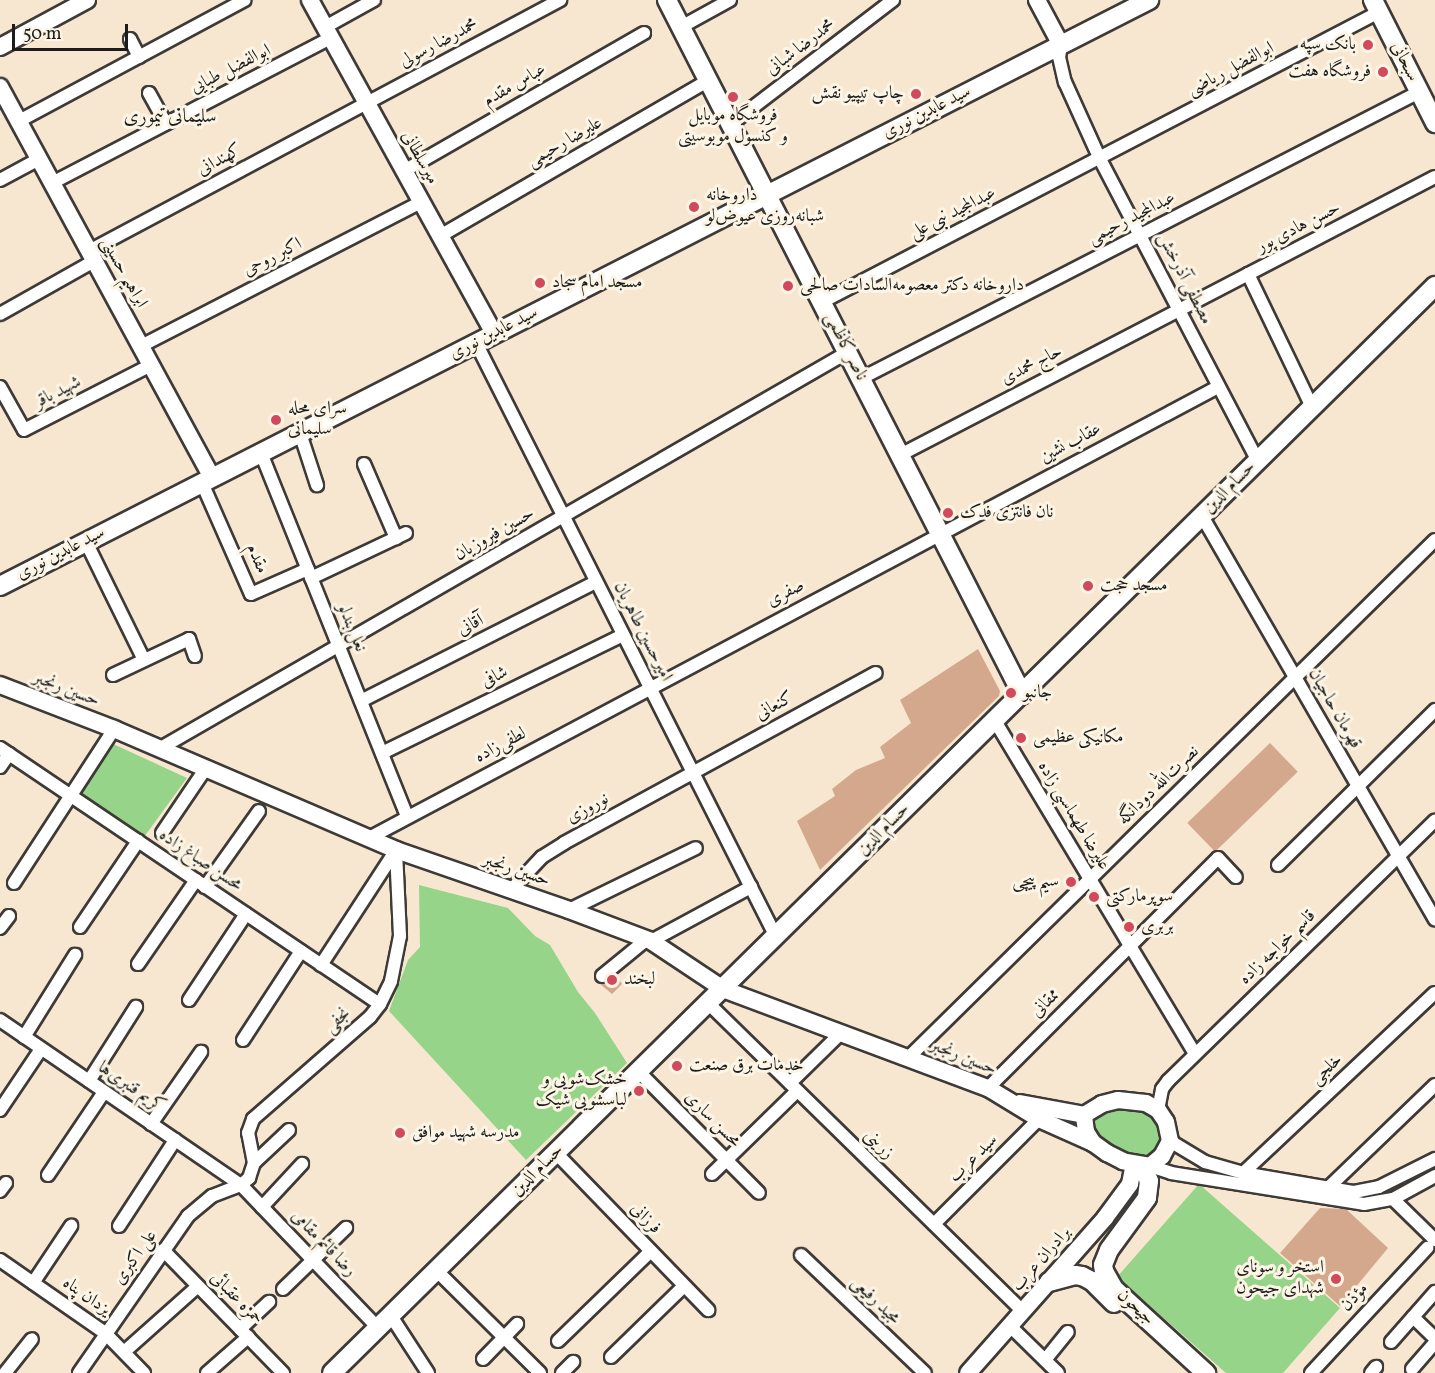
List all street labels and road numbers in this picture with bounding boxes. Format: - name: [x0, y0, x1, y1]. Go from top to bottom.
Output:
- street label: محمدرضا رسولی: [396, 14, 482, 74]
- street label: محمدرضا شبانی: [762, 15, 840, 81]
- street label: ابوالفضل ریاضی: [1184, 38, 1278, 102]
- street label: سبحانی: [1385, 39, 1423, 85]
- street label: ابوالفضل طبایی: [187, 41, 275, 99]
- street label: عباس مقدم: [480, 59, 550, 113]
- street label: سید عابدین نوری: [879, 81, 975, 145]
- street label: علیرضا رحیمی: [524, 113, 606, 173]
- street label: میرسلطانی: [396, 127, 442, 189]
- street label: کهندانی: [194, 140, 246, 182]
- street label: عبدالمجید نبی علی: [906, 183, 1000, 245]
- street label: عبدالمجید رحیمی: [1085, 188, 1179, 250]
- street label: حسن هادی پور: [1253, 198, 1345, 258]
- street label: مصطفی آذرخش: [1152, 229, 1216, 329]
- street label: ابراهیم حسینی: [95, 234, 151, 312]
- street label: اکبر روحی: [240, 234, 306, 282]
- street label: سید عابدین نوری: [446, 302, 542, 366]
- street label: ناصر کاظمی: [819, 309, 871, 385]
- street label: حاج محمدی: [998, 341, 1066, 391]
- street label: شهید باقر: [31, 372, 85, 414]
- street label: عقاب نشین: [1037, 419, 1105, 469]
- street label: حسام الدین: [1199, 457, 1261, 519]
- street label: حسین فیروزیان: [451, 503, 539, 567]
- street label: سید عابدین نوری: [13, 522, 109, 586]
- street label: مقدم: [240, 541, 272, 577]
- street label: صفری: [764, 575, 808, 613]
- street label: امیرحسین طاهریان: [608, 579, 676, 685]
- street label: نعل بندلو: [332, 601, 370, 655]
- street label: آقانی: [454, 610, 488, 642]
- street label: شافی: [478, 662, 512, 694]
- street label: قهرمان حاجیان: [1302, 665, 1366, 753]
- street label: حسین رنجبر: [30, 667, 102, 713]
- street label: کنعانی: [752, 688, 798, 726]
- street label: لطفی‌زاده: [472, 724, 530, 768]
- street label: نصرت‌الله دودانگه: [1114, 742, 1204, 830]
- street label: علیرضا طهماسبی زاده: [1032, 758, 1114, 874]
- street label: نوروزی: [563, 789, 613, 829]
- street label: حسام الدین: [853, 799, 915, 861]
- street label: محسن صباغ زاده: [154, 825, 246, 897]
- street label: حسین رنجبر: [480, 849, 552, 893]
- street label: قاسم خواجه زاده: [1235, 906, 1321, 990]
- street label: ممقانی: [1027, 985, 1065, 1023]
- street label: نجفی: [320, 1004, 356, 1038]
- street label: حسین رنجبر: [927, 1035, 999, 1081]
- street label: خلجی: [1306, 1050, 1348, 1090]
- street label: کریم قنبری‌ها: [93, 1058, 169, 1118]
- street label: محسن ساری: [679, 1087, 745, 1153]
- street label: زرینی: [858, 1125, 898, 1165]
- street label: سید عرب: [945, 1130, 1003, 1188]
- street label: حسام الدین: [507, 1140, 569, 1202]
- street label: فرزانی: [625, 1199, 665, 1239]
- street label: رضا قائم مقامی: [286, 1206, 360, 1282]
- street label: برادران عرب: [1008, 1223, 1076, 1297]
- street label: علی اکبری: [109, 1226, 163, 1290]
- street label: حمزه عقبائی: [205, 1268, 267, 1330]
- street label: مجید رفیعی: [846, 1272, 904, 1330]
- street label: یزدان پناه: [58, 1273, 114, 1321]
- street label: مؤذن: [1336, 1279, 1374, 1317]
- street label: جیحون: [1112, 1285, 1158, 1331]

